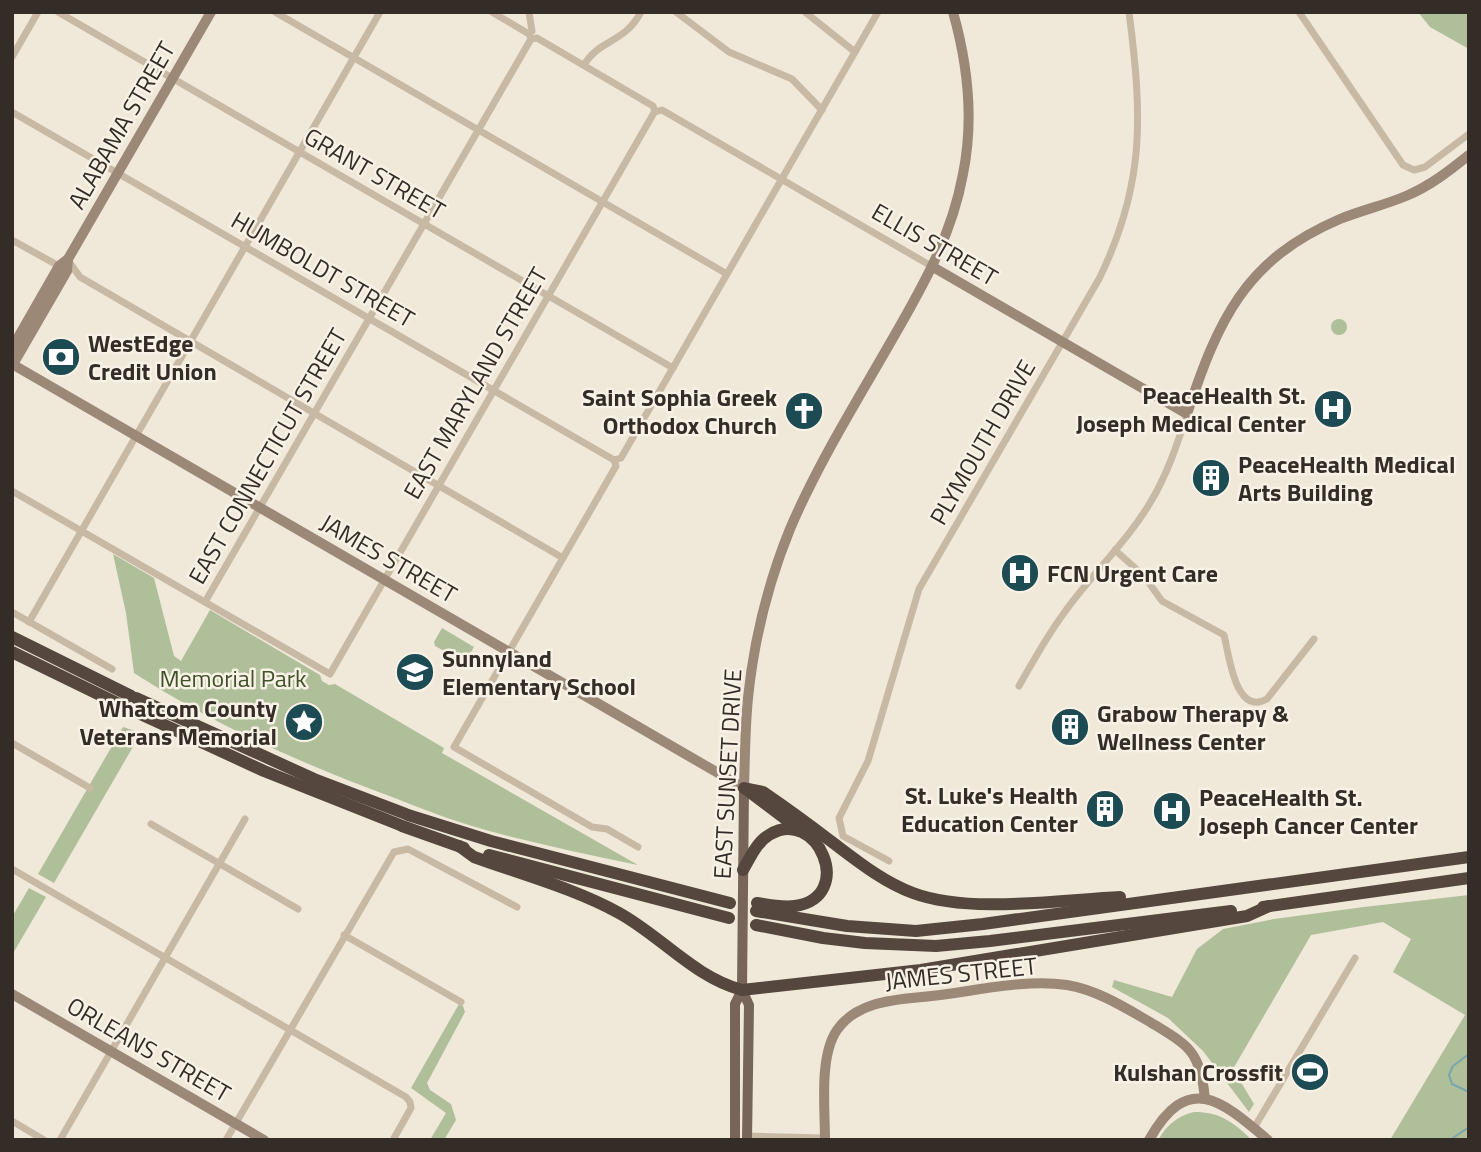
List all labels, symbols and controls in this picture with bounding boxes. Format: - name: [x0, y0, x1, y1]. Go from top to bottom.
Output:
- street label: ALABAMA STREET: [58, 34, 184, 216]
- street label: GRANT STREET: [298, 118, 452, 228]
- street label: ELLIS STREET: [865, 193, 1005, 295]
- street label: HUMBOLDT STREET: [225, 202, 422, 336]
- street label: EAST MARYLAND STREET: [394, 260, 556, 506]
- street label: EAST CONNECTICUT STREET: [179, 321, 355, 591]
- place label: WestEdge Credit Union: [88, 325, 217, 389]
- bank icon: WestEdge Credit Union: [40, 336, 82, 378]
- street label: PLYMOUTH DRIVE: [920, 353, 1044, 531]
- place label: PeaceHealth St. Joseph Medical Center: [1076, 377, 1306, 441]
- place label: Saint Sophia Greek Orthodox Church: [582, 379, 778, 443]
- hospital icon: PeaceHealth St. Joseph Medical Center: [1312, 388, 1354, 430]
- church icon: Saint Sophia Greek Orthodox Church: [783, 390, 825, 432]
- place label: PeaceHealth Medical Arts Building: [1238, 446, 1455, 510]
- building icon: PeaceHealth Medical Arts Building: [1190, 457, 1232, 499]
- street label: JAMES STREET: [314, 504, 464, 612]
- hospital icon: FCN Urgent Care: [999, 552, 1041, 594]
- place label: FCN Urgent Care: [1047, 555, 1218, 591]
- place label: Sunnyland Elementary School: [442, 640, 636, 704]
- school or university icon: Sunnyland Elementary School: [394, 651, 436, 693]
- park label: Memorial Park: [159, 660, 307, 696]
- street label: EAST SUNSET DRIVE: [704, 668, 750, 880]
- place label: Whatcom County Veterans Memorial: [79, 690, 277, 754]
- place label: Grabow Therapy & Wellness Center: [1097, 695, 1289, 759]
- place icon: Whatcom County Veterans Memorial: [283, 701, 325, 743]
- building icon: Grabow Therapy & Wellness Center: [1049, 706, 1091, 748]
- place label: St. Luke's Health Education Center: [901, 777, 1078, 841]
- place label: PeaceHealth St. Joseph Cancer Center: [1199, 779, 1418, 843]
- building icon: St. Luke's Health Education Center: [1084, 788, 1126, 830]
- hospital icon: PeaceHealth St. Joseph Cancer Center: [1151, 790, 1193, 832]
- street label: JAMES STREET: [883, 947, 1039, 999]
- street label: ORLEANS STREET: [60, 987, 238, 1111]
- sports icon: Kulshan Crossfit: [1289, 1051, 1331, 1093]
- place label: Kulshan Crossfit: [1113, 1054, 1283, 1090]

